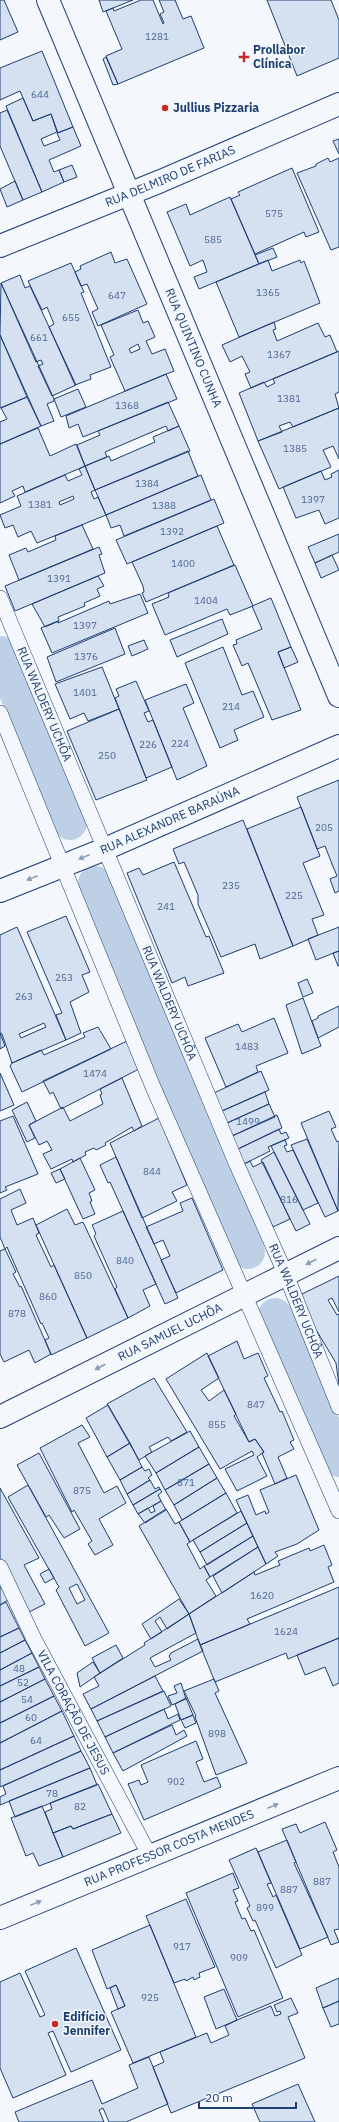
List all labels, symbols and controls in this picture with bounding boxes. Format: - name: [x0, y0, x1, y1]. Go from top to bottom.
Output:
- house number: 1281: [145, 30, 169, 43]
- place label: Prollabor Clínica: [253, 42, 305, 71]
- marker: Prollabor Clínica: [238, 51, 250, 63]
- house number: 644: [31, 88, 49, 101]
- place label: Jullius Pizzaria: [173, 100, 259, 115]
- marker: Jullius Pizzaria: [160, 103, 170, 113]
- street label: RUA DELMIRO DE FARIAS: [103, 142, 237, 210]
- house number: 575: [265, 207, 283, 220]
- house number: 585: [204, 233, 222, 246]
- street label: RUA QUINTINO CUNHA: [162, 286, 226, 410]
- house number: 1365: [256, 286, 280, 299]
- house number: 647: [108, 289, 126, 302]
- house number: 655: [62, 311, 80, 324]
- house number: 661: [30, 331, 48, 344]
- house number: 1367: [267, 348, 291, 361]
- house number: 1381: [277, 392, 301, 405]
- house number: 1368: [115, 399, 139, 412]
- house number: 1385: [283, 442, 307, 455]
- house number: 1384: [135, 477, 159, 490]
- house number: 1397: [301, 493, 325, 506]
- house number: 1381: [28, 498, 52, 511]
- house number: 1388: [152, 499, 176, 512]
- house number: 1392: [160, 525, 184, 538]
- house number: 1400: [171, 557, 195, 570]
- house number: 1391: [47, 572, 71, 585]
- house number: 1404: [194, 594, 218, 607]
- house number: 1397: [73, 619, 97, 632]
- street label: RUA WALDERY UCHÔA: [14, 644, 76, 764]
- house number: 1376: [74, 650, 98, 663]
- house number: 1401: [73, 686, 97, 699]
- house number: 214: [222, 700, 240, 713]
- house number: 224: [171, 737, 189, 750]
- house number: 226: [139, 738, 157, 751]
- house number: 250: [98, 749, 116, 762]
- street label: RUA ALEXANDRE BARAÚNA: [98, 783, 242, 857]
- house number: 205: [315, 821, 333, 834]
- one-way arrow: [77, 855, 89, 861]
- one-way arrow: [26, 876, 38, 882]
- house number: 235: [222, 879, 240, 892]
- house number: 225: [285, 889, 303, 902]
- house number: 241: [157, 900, 175, 913]
- street label: RUA WALDERY UCHÔA: [139, 943, 200, 1063]
- house number: 253: [55, 971, 73, 984]
- house number: 263: [15, 990, 33, 1003]
- house number: 1483: [235, 1040, 259, 1053]
- house number: 1474: [83, 1067, 107, 1080]
- house number: 1499: [236, 1115, 260, 1128]
- house number: 844: [143, 1165, 161, 1178]
- house number: 816: [280, 1193, 298, 1206]
- street label: RUA WALDERY UCHÔA: [266, 1241, 327, 1361]
- house number: 840: [116, 1254, 134, 1267]
- one-way arrow: [306, 1259, 317, 1265]
- house number: 850: [74, 1269, 92, 1282]
- house number: 860: [39, 1290, 57, 1303]
- street label: RUA SAMUEL UCHÔA: [115, 1299, 225, 1364]
- house number: 878: [8, 1307, 26, 1320]
- one-way arrow: [94, 1364, 106, 1370]
- house number: 847: [247, 1398, 265, 1411]
- house number: 855: [208, 1418, 226, 1431]
- house number: 871: [177, 1476, 195, 1489]
- house number: 875: [73, 1484, 91, 1497]
- house number: 1620: [250, 1589, 274, 1602]
- house number: 1624: [274, 1625, 298, 1638]
- street label: VILA CORAÇÃO DE JESUS: [34, 1647, 113, 1777]
- house number: 48: [13, 1662, 25, 1675]
- house number: 52: [17, 1676, 29, 1689]
- house number: 54: [21, 1693, 33, 1706]
- house number: 60: [25, 1711, 37, 1724]
- house number: 898: [208, 1727, 226, 1740]
- house number: 64: [30, 1734, 42, 1747]
- house number: 902: [167, 1775, 185, 1788]
- house number: 78: [46, 1787, 58, 1800]
- house number: 82: [74, 1800, 86, 1813]
- one-way arrow: [267, 1802, 279, 1808]
- street label: RUA PROFESSOR COSTA MENDES: [82, 1806, 256, 1889]
- house number: 887: [313, 1875, 331, 1888]
- house number: 887: [280, 1883, 298, 1896]
- one-way arrow: [30, 1900, 42, 1907]
- house number: 899: [256, 1901, 274, 1914]
- house number: 917: [173, 1940, 191, 1953]
- house number: 909: [230, 1951, 248, 1964]
- house number: 925: [141, 1991, 159, 2004]
- place label: Edifício Jennifer: [63, 2009, 110, 2038]
- marker: Edifício Jennifer: [50, 2019, 60, 2029]
- scale bar: [199, 2084, 296, 2110]
- text: 20 m: [205, 2090, 233, 2105]

